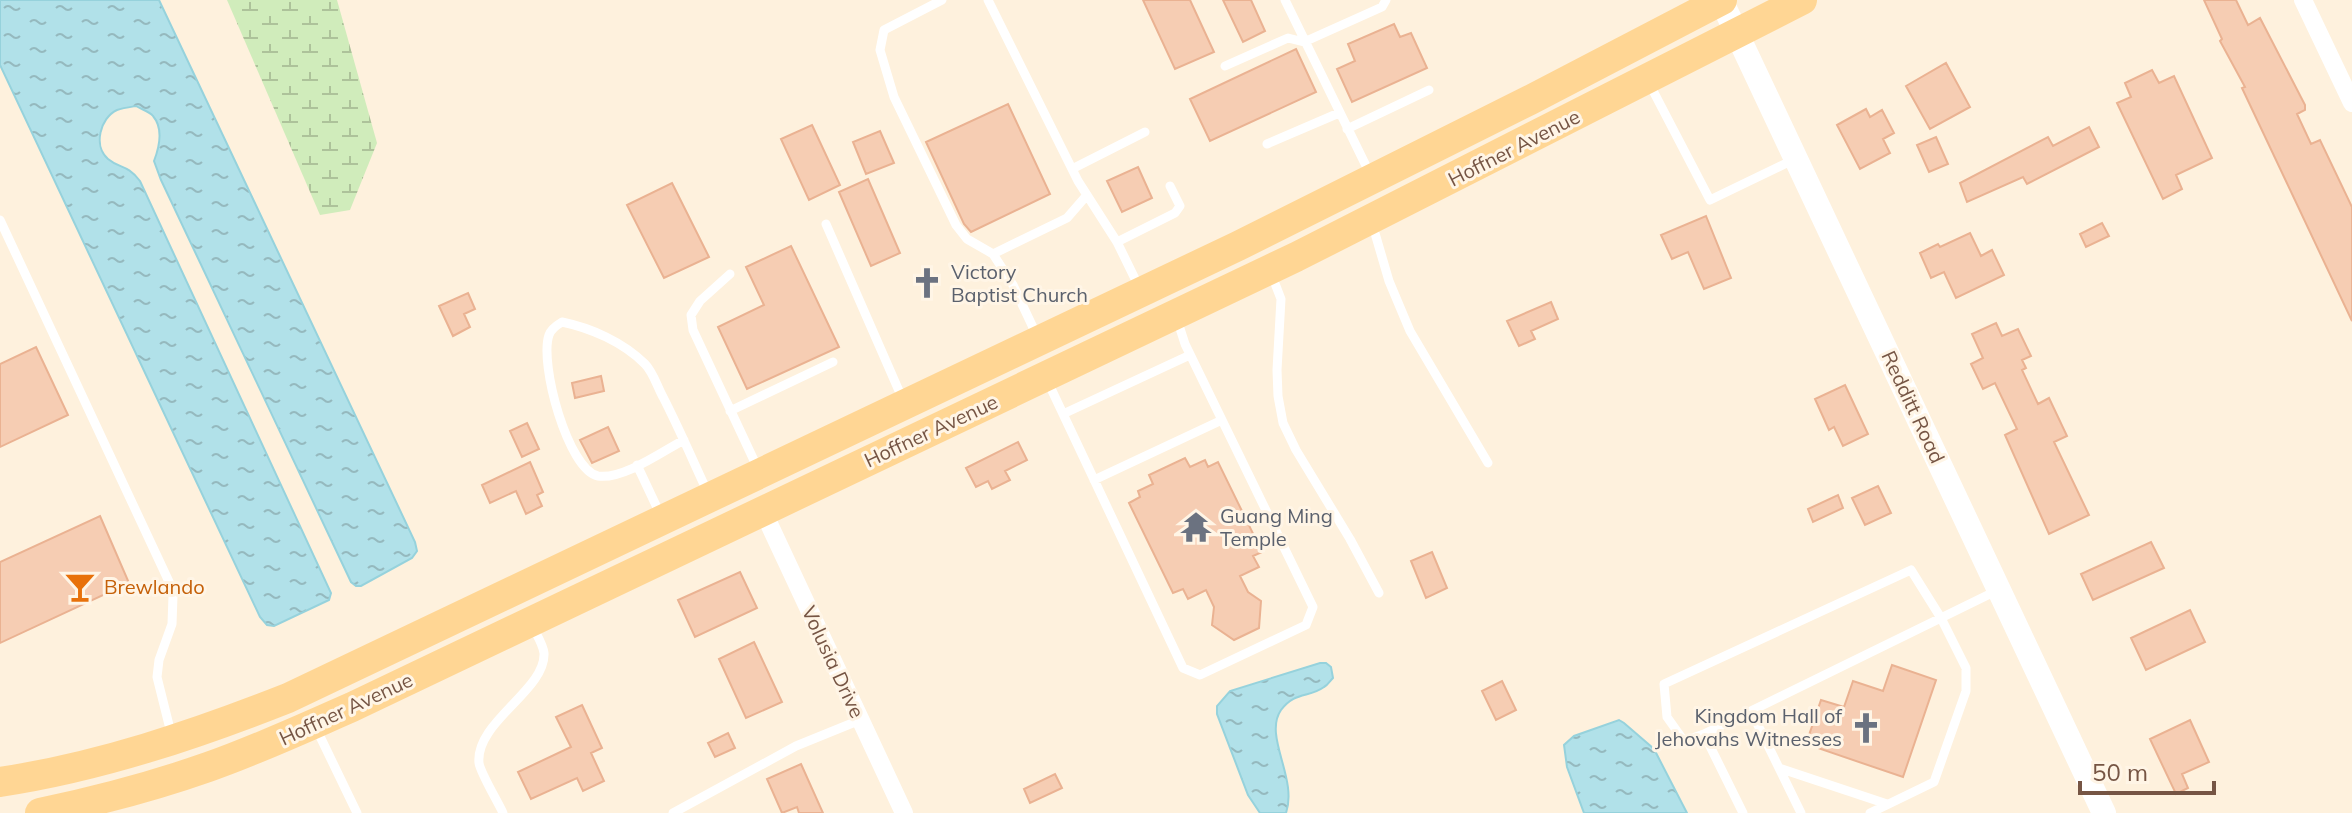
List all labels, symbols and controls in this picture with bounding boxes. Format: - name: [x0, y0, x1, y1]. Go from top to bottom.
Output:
- street label: Hoffner Avenue: [1444, 104, 1584, 192]
- place label: Victory Baptist Church: [951, 259, 1088, 307]
- church icon: Victory Baptist Church: [910, 266, 944, 300]
- street label: Redditt Road: [1877, 347, 1950, 467]
- street label: Hoffner Avenue: [860, 389, 1002, 472]
- place label: Guang Ming Temple: [1220, 503, 1333, 551]
- temple icon: Guang Ming Temple: [1179, 510, 1213, 544]
- bar icon: Brewlando: [63, 570, 97, 604]
- place label: Brewlando: [104, 574, 205, 599]
- street label: Volusia Drive: [797, 602, 870, 722]
- street label: Hoffner Avenue: [275, 667, 417, 750]
- place label: Kingdom Hall of Jehovahs Witnesses: [1655, 703, 1842, 751]
- church icon: Kingdom Hall of Jehovahs Witnesses: [1849, 711, 1883, 745]
- scale bar: [2080, 745, 2214, 795]
- text: 50 m: [2092, 757, 2148, 787]

